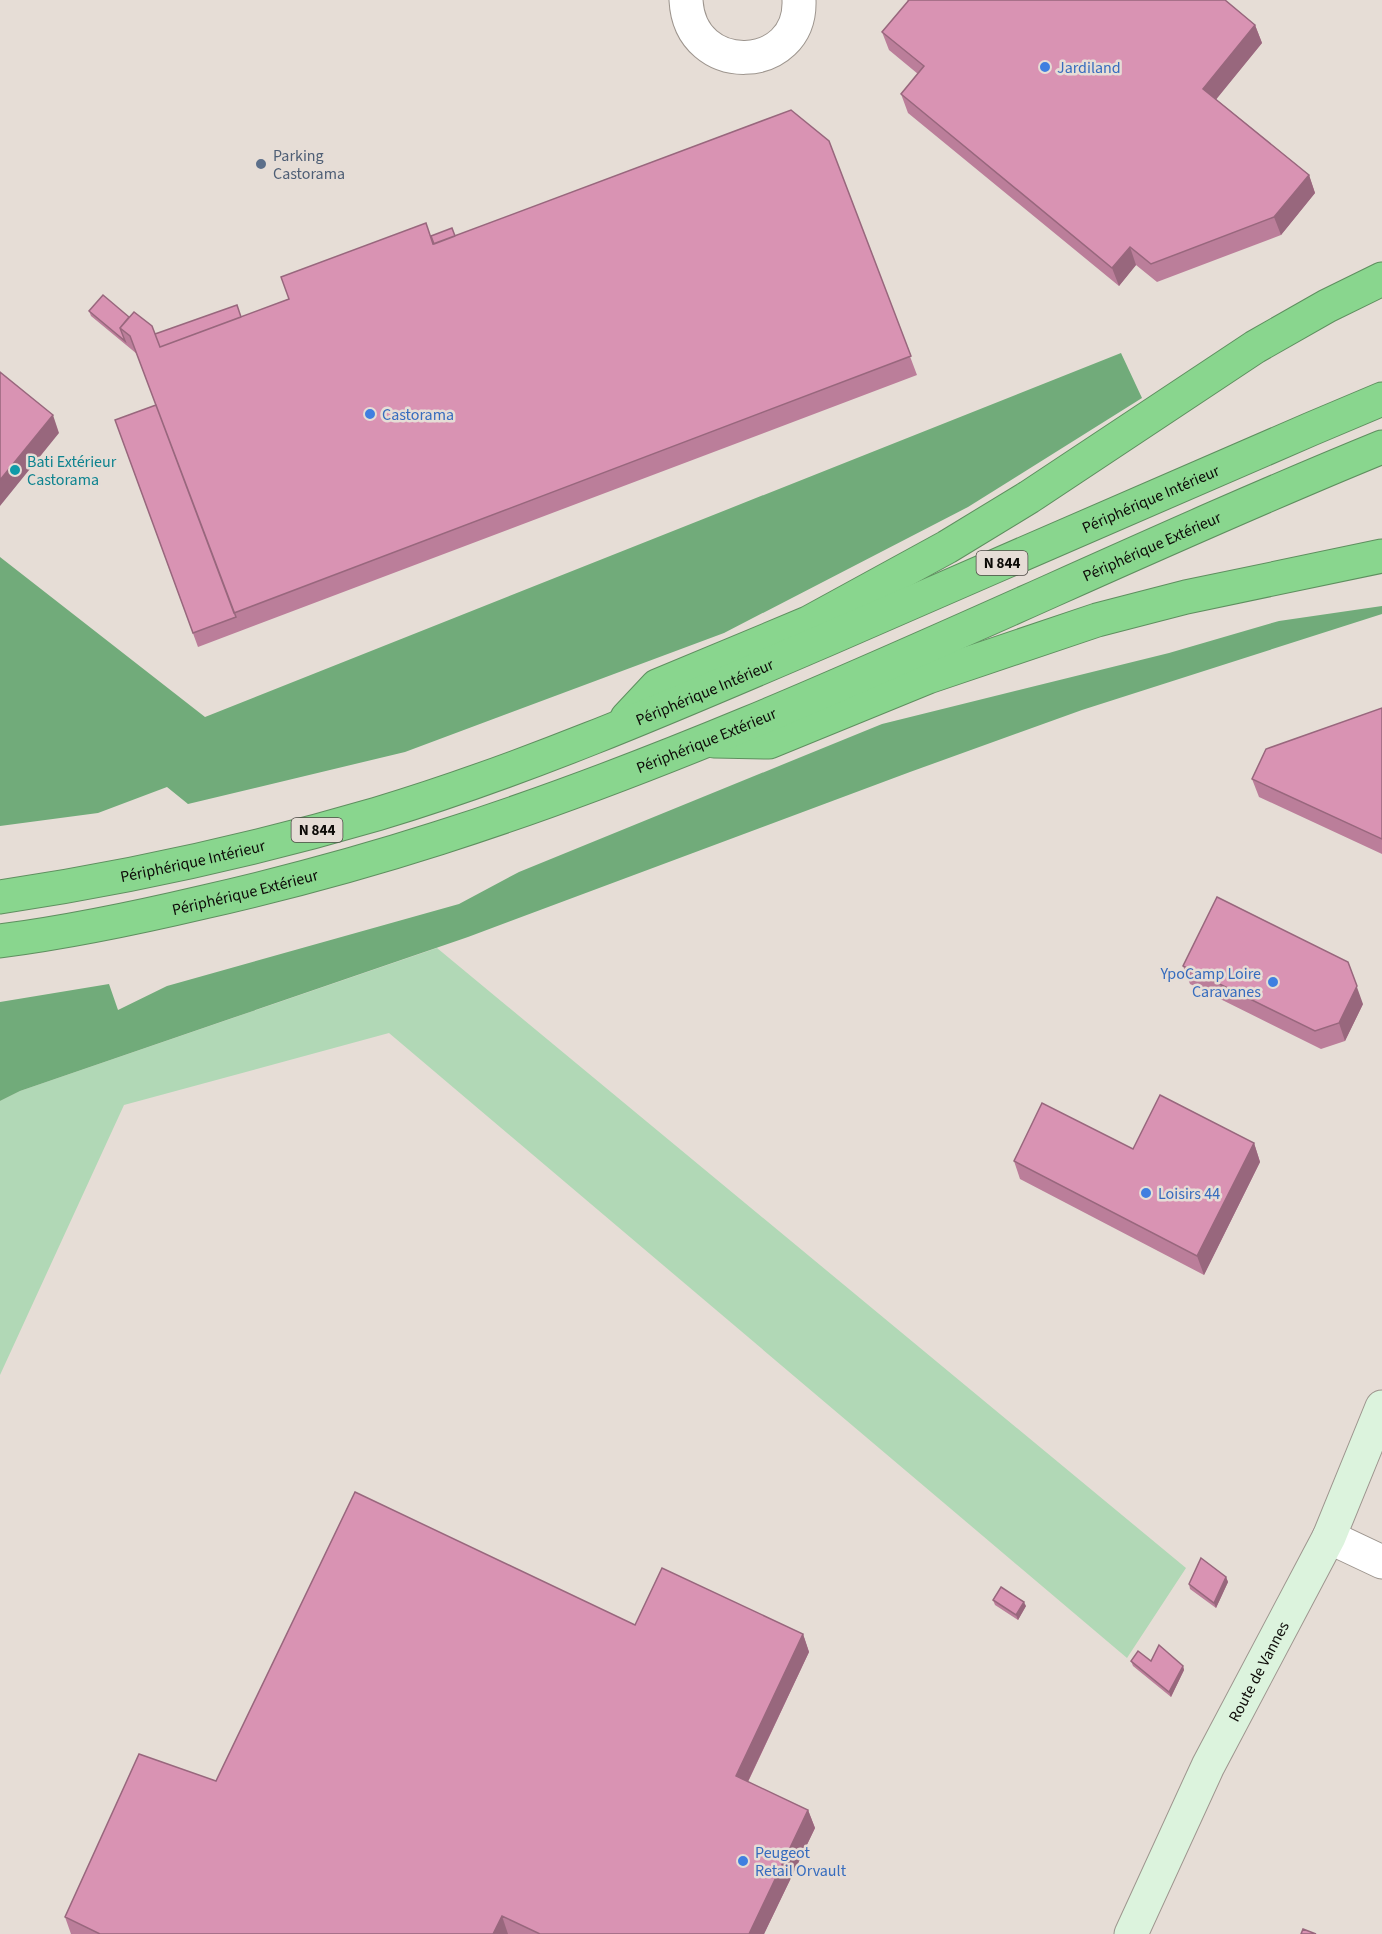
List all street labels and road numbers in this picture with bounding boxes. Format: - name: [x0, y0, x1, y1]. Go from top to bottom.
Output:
- street label: Périphérique Intérieur: [1079, 460, 1223, 539]
- street label: Périphérique Extérieur: [1079, 506, 1225, 587]
- road number: N 844: [976, 551, 1028, 575]
- street label: Périphérique Intérieur: [632, 653, 778, 731]
- street label: Périphérique Extérieur: [633, 703, 780, 779]
- road number: N 844: [292, 818, 342, 842]
- street label: Périphérique Intérieur: [118, 835, 268, 888]
- street label: Périphérique Extérieur: [170, 864, 321, 921]
- street label: Route de Vannes: [1223, 1617, 1295, 1726]

